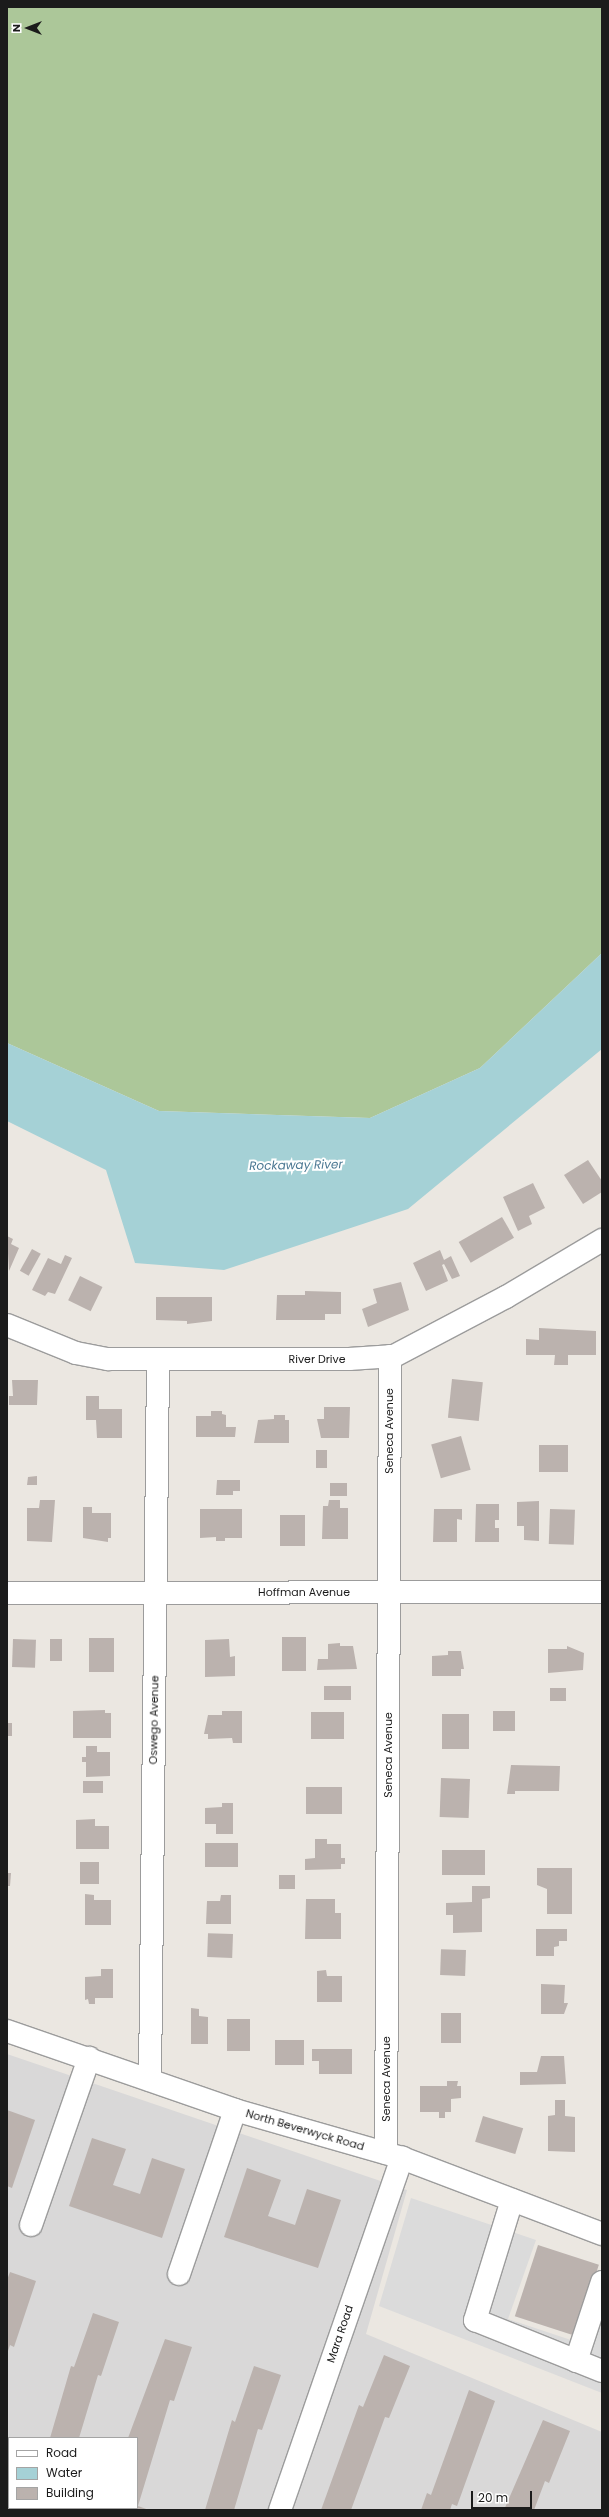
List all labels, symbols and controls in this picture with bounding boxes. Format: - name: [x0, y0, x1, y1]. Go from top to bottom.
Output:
- north arrow: [8, 8, 48, 48]
- text: N: [8, 24, 24, 32]
- water label: Rockaway River: [249, 1157, 343, 1173]
- street label: River Drive: [288, 1352, 346, 1366]
- street label: Seneca Avenue: [382, 1388, 396, 1474]
- street label: Hoffman Avenue: [258, 1585, 350, 1599]
- street label: Oswego Avenue: [147, 1675, 161, 1765]
- street label: Seneca Avenue: [381, 1712, 395, 1798]
- street label: Seneca Avenue: [379, 2036, 393, 2122]
- street label: North Beverwyck Road: [244, 2107, 366, 2153]
- street label: Mara Road: [324, 2303, 356, 2365]
- legend: [8, 2437, 138, 2509]
- text: Road: [46, 2444, 77, 2461]
- text: Water: [46, 2464, 82, 2481]
- scale bar: [473, 2483, 534, 2509]
- text: Building: [46, 2484, 94, 2501]
- text: 20 m: [478, 2489, 508, 2506]

